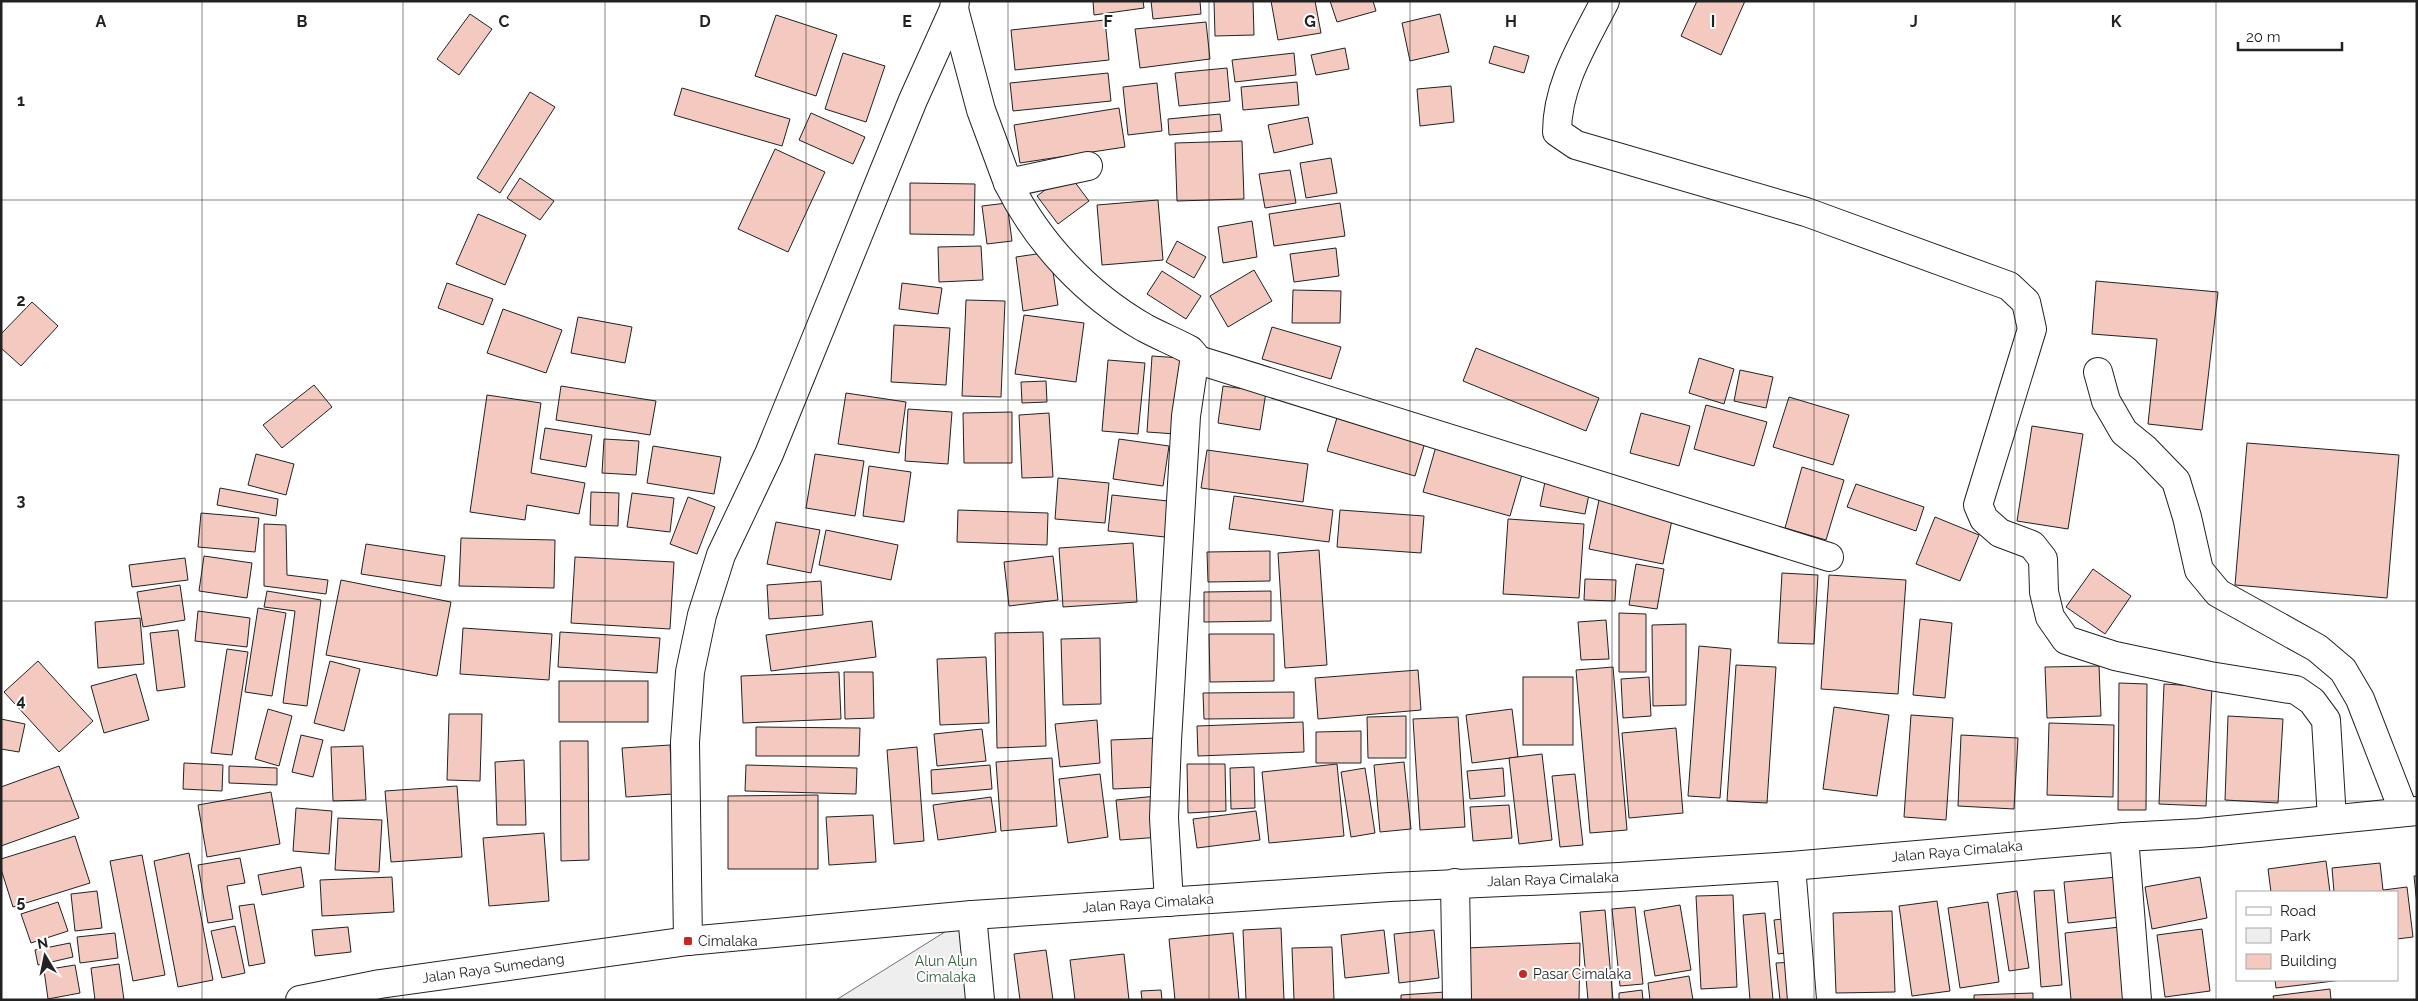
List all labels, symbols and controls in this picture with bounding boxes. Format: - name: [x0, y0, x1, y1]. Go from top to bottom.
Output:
- text: A: [96, 12, 107, 31]
- text: B: [297, 12, 308, 31]
- text: C: [499, 12, 510, 31]
- text: D: [699, 12, 711, 31]
- text: E: [902, 12, 912, 31]
- text: F: [1103, 12, 1113, 31]
- text: G: [1304, 12, 1316, 31]
- text: H: [1505, 12, 1517, 31]
- text: I: [1711, 12, 1715, 31]
- text: J: [1910, 12, 1918, 31]
- text: K: [2111, 12, 2122, 31]
- scale bar: [2238, 20, 2342, 52]
- text: 20 m: [2246, 28, 2281, 46]
- text: 1: [17, 91, 25, 110]
- text: 2: [16, 291, 26, 310]
- text: 3: [17, 491, 26, 510]
- text: 4: [16, 691, 26, 710]
- street label: Jalan Raya Cimalaka: [1891, 837, 2023, 865]
- street label: Jalan Raya Cimalaka: [1487, 869, 1619, 889]
- street label: Jalan Raya Cimalaka: [1082, 890, 1214, 916]
- legend: [2236, 891, 2398, 981]
- text: 5: [17, 892, 26, 911]
- text: Road: [2280, 902, 2316, 920]
- text: Park: [2280, 927, 2311, 945]
- north arrow: [20, 931, 70, 981]
- place label: Cimalaka: [698, 933, 758, 949]
- text: N: [36, 934, 49, 952]
- marker: Cimalaka: [682, 935, 694, 947]
- street label: Jalan Raya Sumedang: [421, 950, 565, 986]
- text: Building: [2280, 952, 2337, 970]
- park label: Alun Alun Cimalaka: [915, 953, 977, 985]
- place label: Pasar Cimalaka: [1533, 966, 1631, 982]
- marker: Pasar Cimalaka: [1517, 968, 1529, 980]

